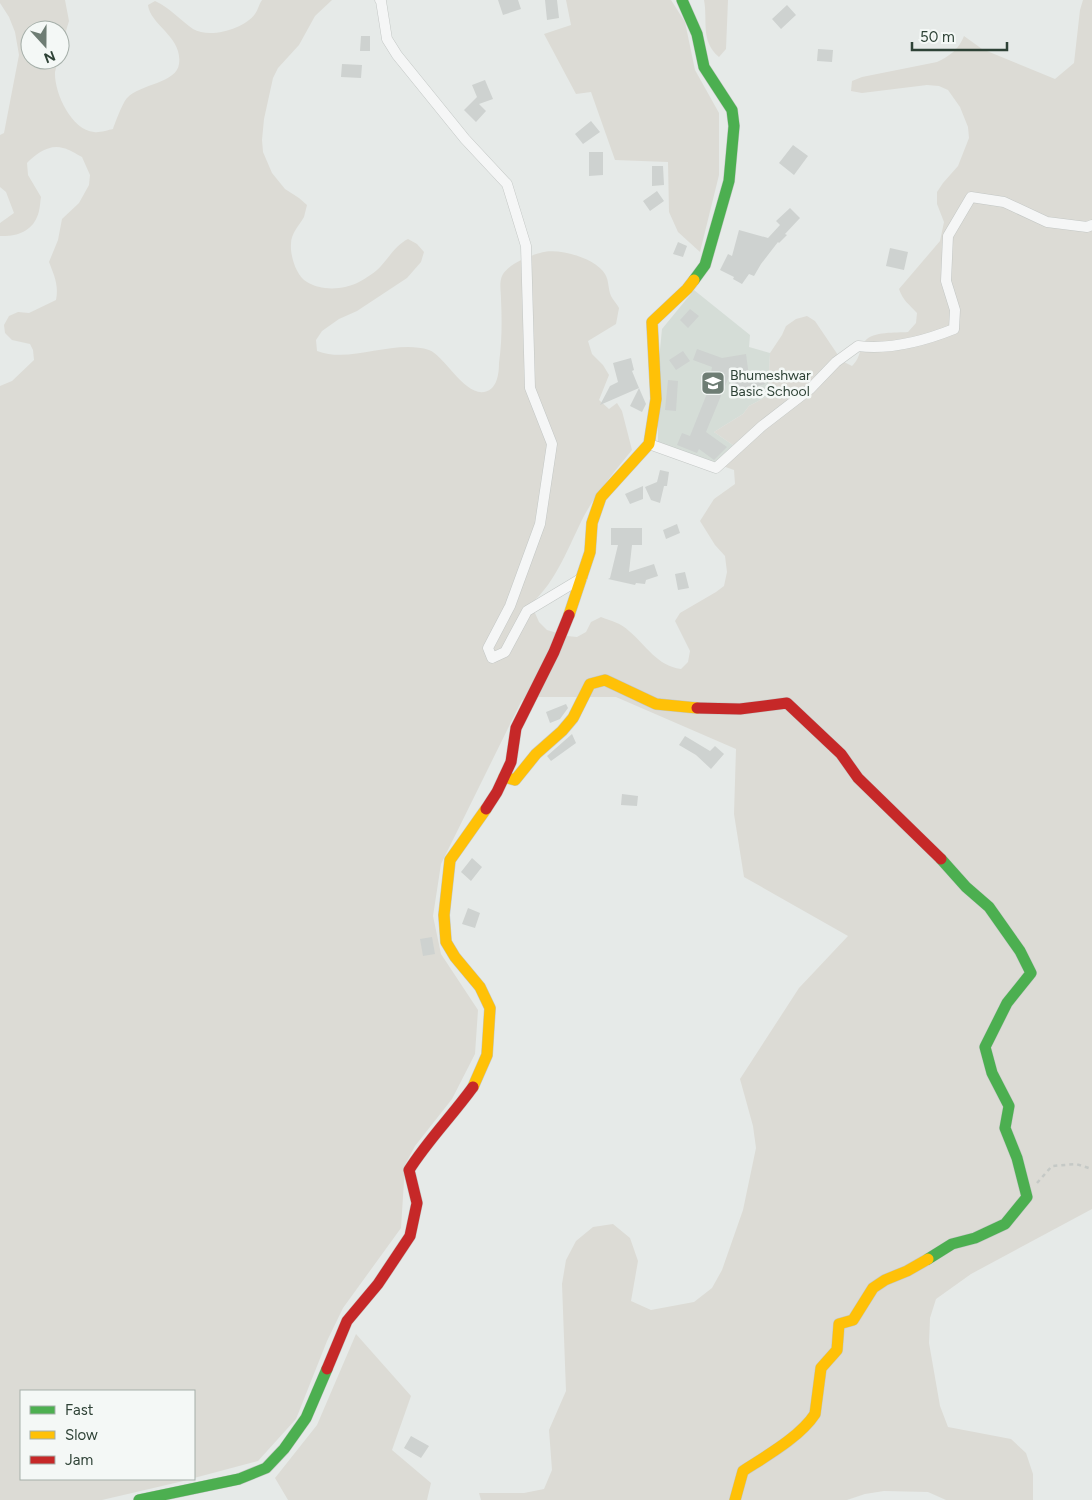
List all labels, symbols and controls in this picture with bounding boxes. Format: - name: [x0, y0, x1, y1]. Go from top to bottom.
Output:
- north arrow: [20, 20, 70, 70]
- scale bar: [912, 20, 1007, 52]
- text: 50 m: [920, 28, 955, 46]
- text: N: [41, 47, 58, 67]
- place label: Bhumeshwar Basic School: [730, 367, 811, 400]
- school or university icon: Bhumeshwar Basic School: [700, 370, 726, 396]
- legend: [20, 1390, 195, 1480]
- text: Fast: [65, 1401, 94, 1419]
- text: Slow: [65, 1426, 98, 1444]
- text: Jam: [65, 1451, 93, 1469]

